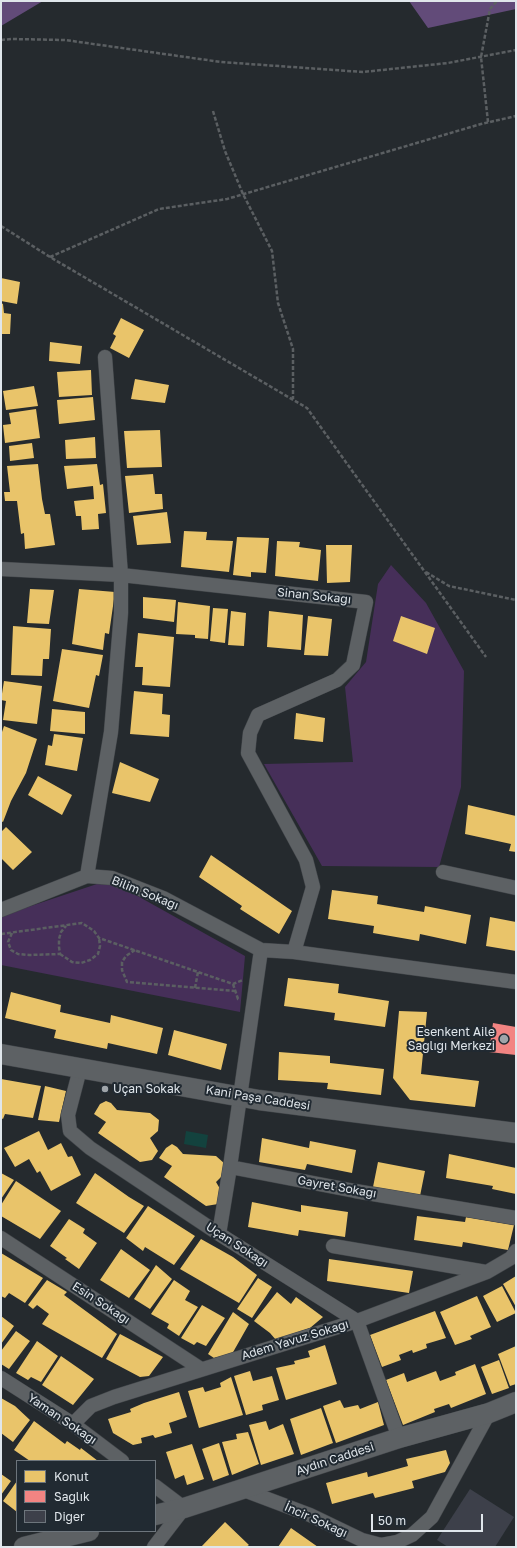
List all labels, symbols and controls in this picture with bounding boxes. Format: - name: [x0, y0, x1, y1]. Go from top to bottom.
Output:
- street label: Sinan Sokağı: [276, 585, 352, 607]
- street label: Bilim Sokağı: [109, 873, 181, 913]
- place label: Esenkent Aile Sağlığı Merkezi: [408, 1025, 495, 1053]
- marker: Esenkent Aile Sağlığı Merkezi: [498, 1033, 510, 1045]
- place label: Uçan Sokak: [113, 1082, 181, 1096]
- street label: Kani Paşa Caddesi: [205, 1083, 311, 1113]
- marker: Uçan Sokak: [100, 1084, 110, 1094]
- street label: Gayret Sokağı: [296, 1173, 378, 1201]
- street label: Uçan Sokağı: [203, 1220, 271, 1270]
- street label: Esin Sokağı: [69, 1279, 133, 1327]
- street label: Adem Yavuz Sokağı: [240, 1317, 350, 1363]
- street label: Yaman Sokağı: [25, 1391, 99, 1447]
- street label: Aydın Caddesi: [294, 1440, 376, 1478]
- legend: [16, 1460, 156, 1532]
- text: Konut: [54, 1469, 89, 1484]
- text: Sağlık: [54, 1489, 90, 1504]
- street label: İncir Sokağı: [282, 1500, 350, 1540]
- scale bar: [373, 1506, 485, 1532]
- text: Diğer: [54, 1509, 85, 1524]
- text: 50 m: [378, 1513, 406, 1528]

